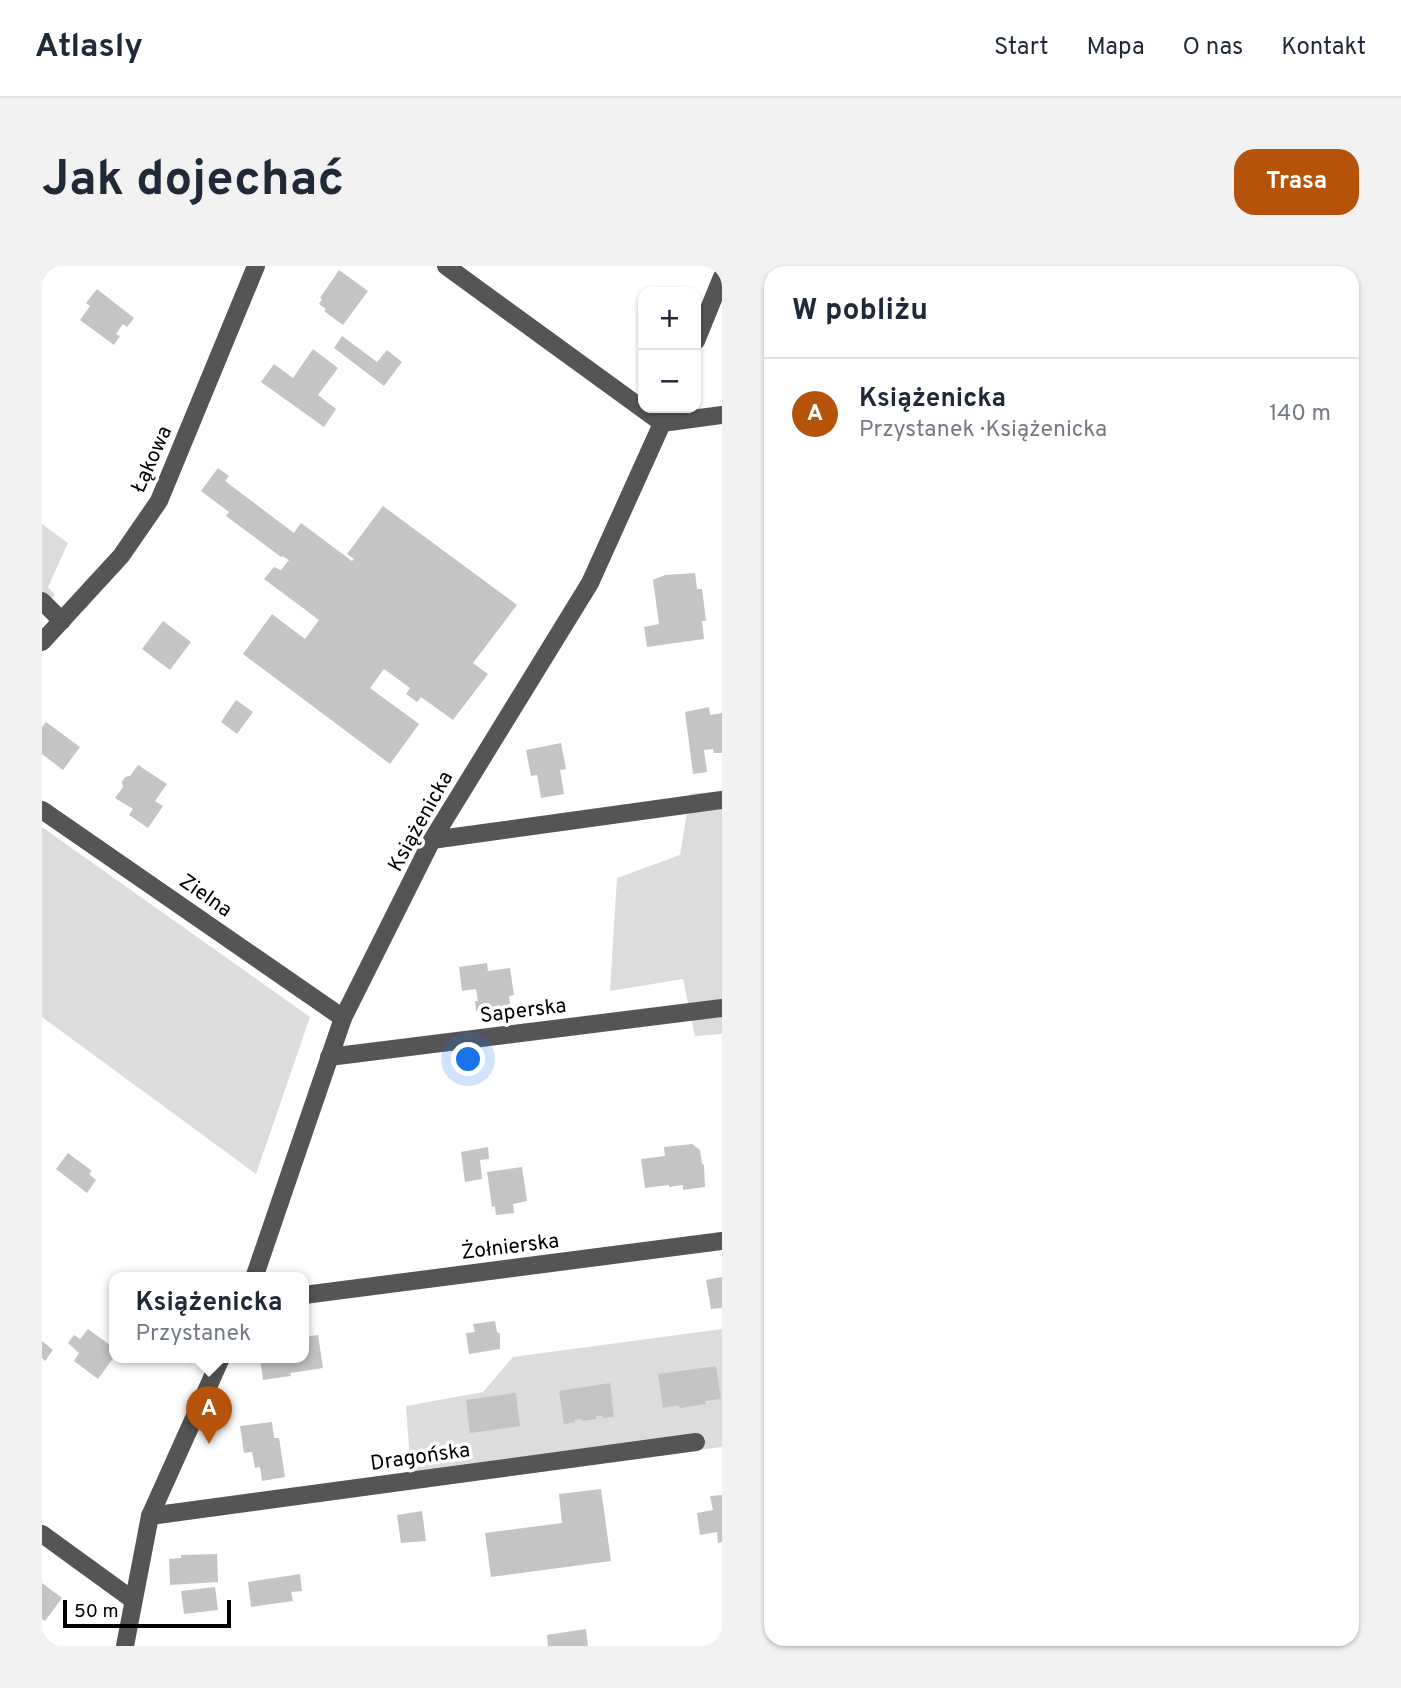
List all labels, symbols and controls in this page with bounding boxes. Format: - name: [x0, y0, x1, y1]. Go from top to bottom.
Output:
- text: Atlasly: [35, 27, 143, 69]
- text: Start: [994, 33, 1049, 63]
- text: Mapa: [1087, 33, 1145, 63]
- text: O nas: [1183, 33, 1243, 63]
- text: Kontakt: [1281, 33, 1366, 63]
- button: Trasa: [1234, 149, 1359, 215]
- text: Jak dojechać: [42, 151, 344, 213]
- map controls: [638, 287, 701, 413]
- button: +: [638, 287, 701, 350]
- text: W pobliżu: [792, 293, 928, 330]
- button: −: [638, 350, 701, 413]
- text: Książenicka: [859, 383, 1006, 416]
- text: A: [807, 400, 823, 429]
- text: 140 m: [1269, 400, 1331, 429]
- text: Przystanek · Książenicka: [859, 416, 1107, 445]
- street label: Łąkowa: [126, 422, 179, 497]
- street label: Książenicka: [383, 767, 460, 877]
- street label: Zielna: [173, 868, 237, 924]
- street label: Saperska: [478, 993, 568, 1030]
- your location: [451, 1042, 485, 1076]
- street label: Żołnierska: [460, 1228, 561, 1267]
- popup: [109, 1272, 309, 1363]
- text: Książenicka: [136, 1287, 282, 1320]
- text: Przystanek: [136, 1320, 251, 1349]
- pin: A: [186, 1386, 232, 1444]
- street label: Dragońska: [369, 1437, 472, 1478]
- scale bar: [63, 1597, 231, 1629]
- text: 50 m: [74, 1600, 119, 1624]

